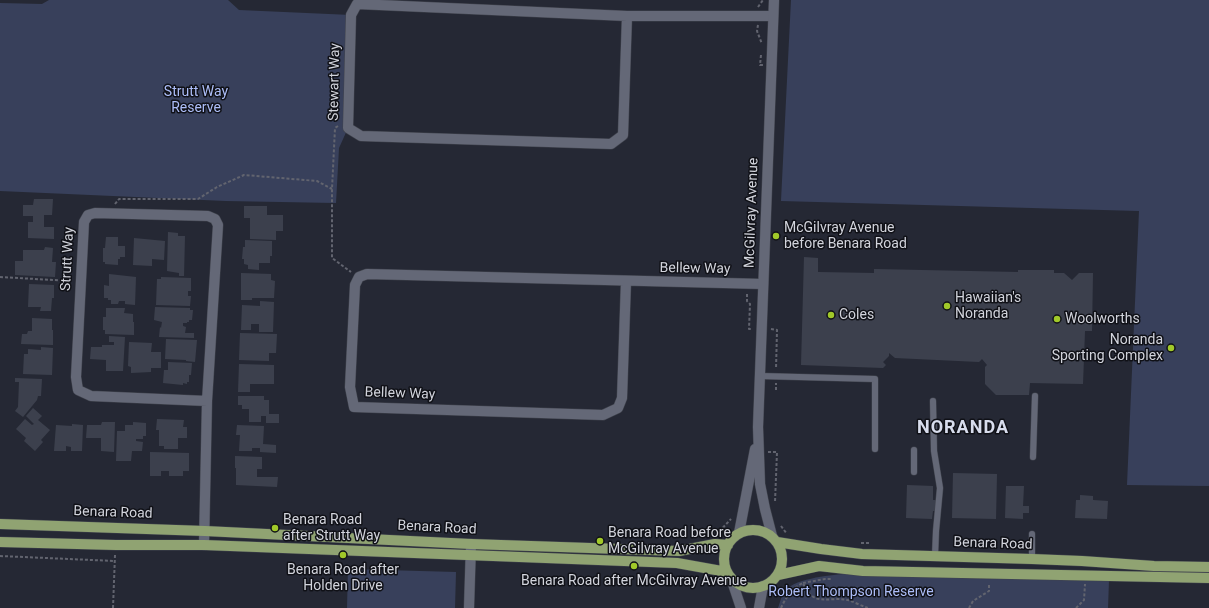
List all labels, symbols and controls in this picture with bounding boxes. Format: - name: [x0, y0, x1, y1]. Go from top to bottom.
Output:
- street label: Stewart Way: [326, 43, 344, 121]
- park label: Strutt Way Reserve: [164, 84, 228, 116]
- street label: McGilvray Avenue: [742, 157, 762, 269]
- place label: McGilvray Avenue before Benara Road: [784, 220, 907, 252]
- street label: Strutt Way: [58, 226, 78, 292]
- marker: McGilvray Avenue before Benara Road: [771, 231, 781, 241]
- street label: Bellew Way: [660, 260, 730, 278]
- place label: Hawaiian's Noranda: [955, 290, 1021, 322]
- marker: Hawaiian's Noranda: [942, 301, 952, 311]
- place label: Coles: [839, 307, 874, 323]
- marker: Coles: [826, 310, 836, 320]
- place label: Woolworths: [1065, 311, 1140, 327]
- marker: Woolworths: [1052, 314, 1062, 324]
- place label: Noranda Sporting Complex: [1052, 332, 1163, 364]
- marker: Noranda Sporting Complex: [1166, 343, 1176, 353]
- street label: Bellew Way: [364, 384, 436, 404]
- district label: NORANDA: [917, 417, 1009, 439]
- street label: Benara Road: [73, 503, 153, 523]
- place label: Benara Road after Strutt Way: [283, 512, 380, 544]
- street label: Benara Road: [397, 518, 477, 538]
- marker: Benara Road after Strutt Way: [270, 523, 280, 533]
- place label: Benara Road before McGilvray Avenue: [608, 525, 731, 558]
- street label: Benara Road: [953, 534, 1033, 554]
- marker: Benara Road before McGilvray Avenue: [595, 536, 605, 546]
- marker: Benara Road after Holden Drive: [338, 550, 348, 560]
- marker: Benara Road after McGilvray Avenue: [629, 561, 639, 571]
- place label: Benara Road after Holden Drive: [287, 562, 399, 594]
- place label: Benara Road after McGilvray Avenue: [521, 573, 747, 589]
- park label: Robert Thompson Reserve: [768, 584, 934, 600]

